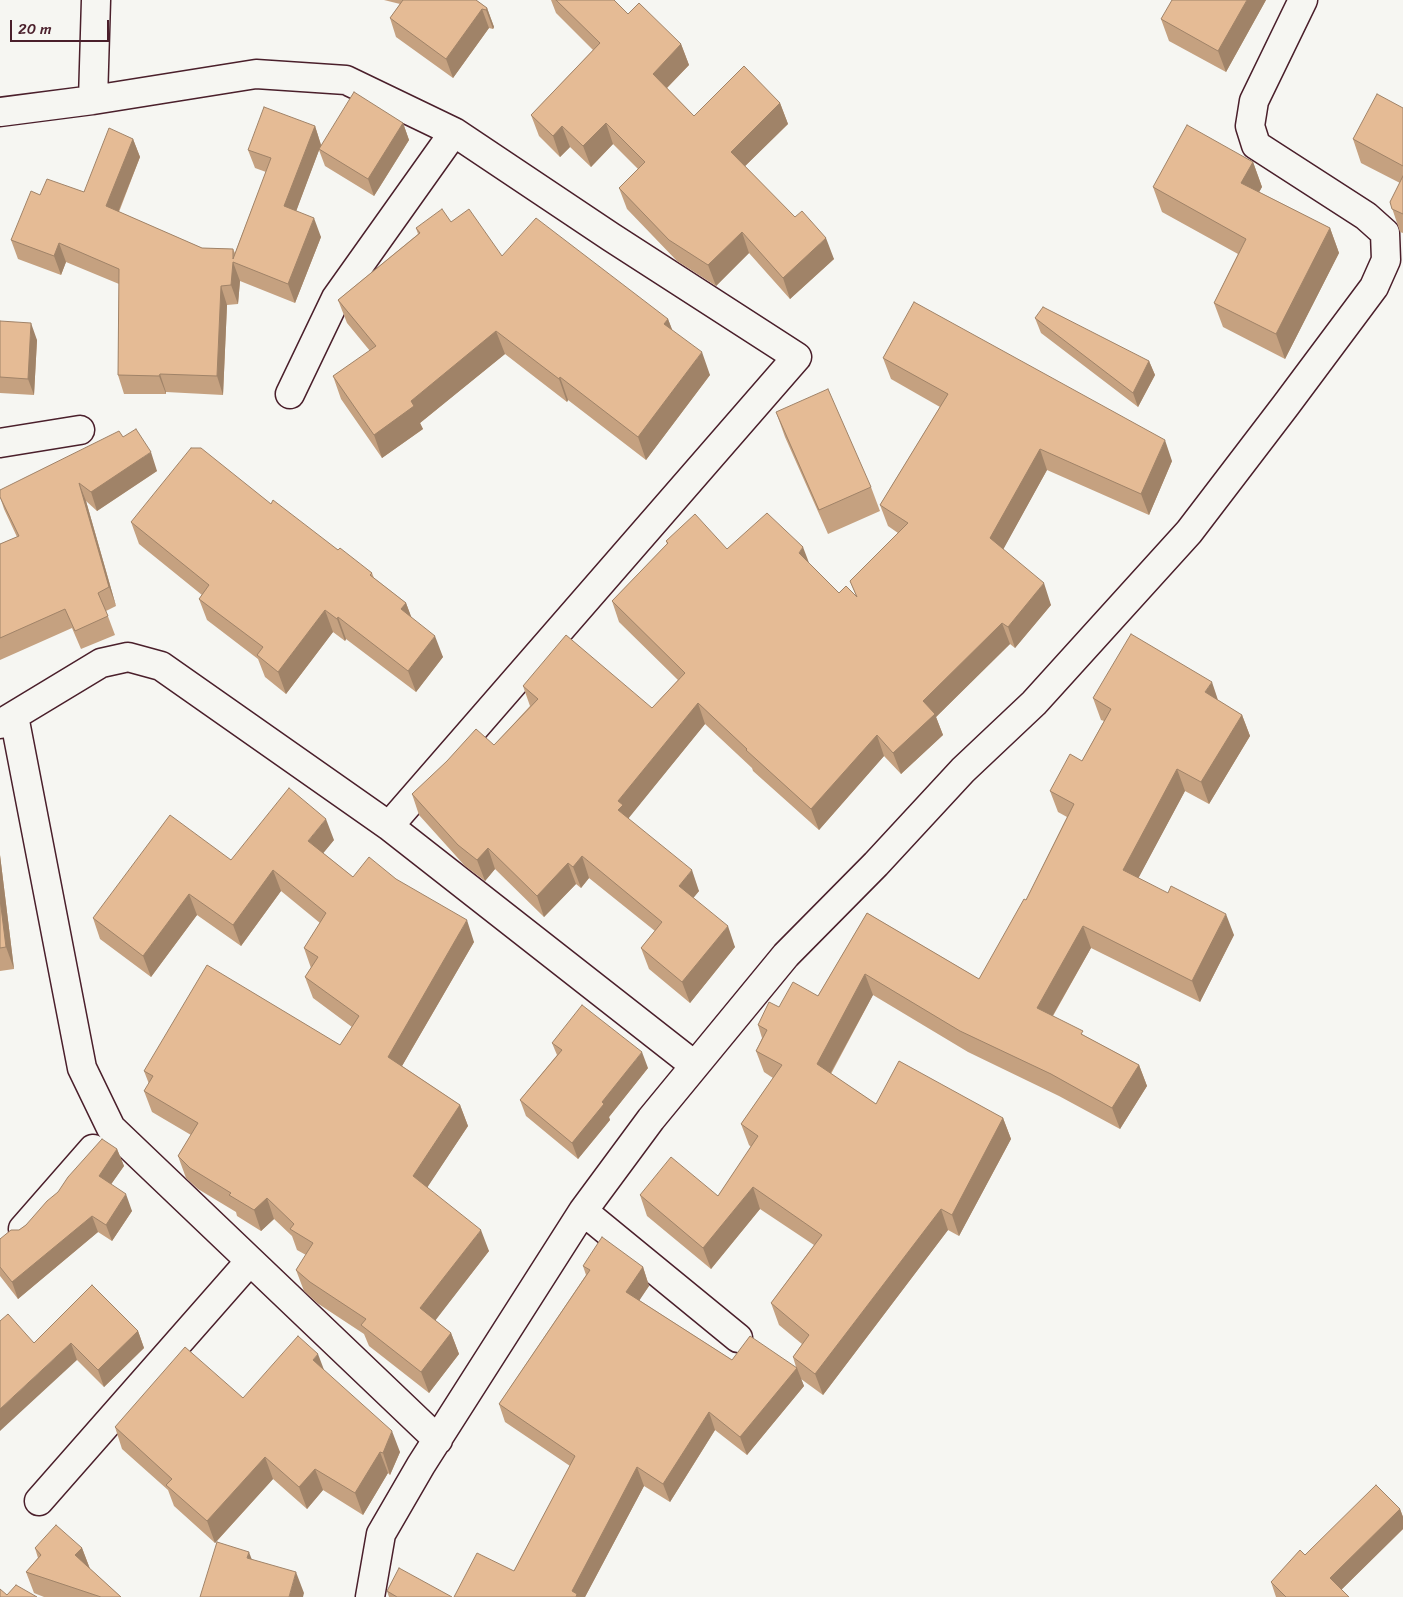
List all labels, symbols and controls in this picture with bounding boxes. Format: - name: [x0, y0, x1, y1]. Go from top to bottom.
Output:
- scale bar: [12, 10, 111, 42]
- text: 20 m: [18, 16, 52, 42]

